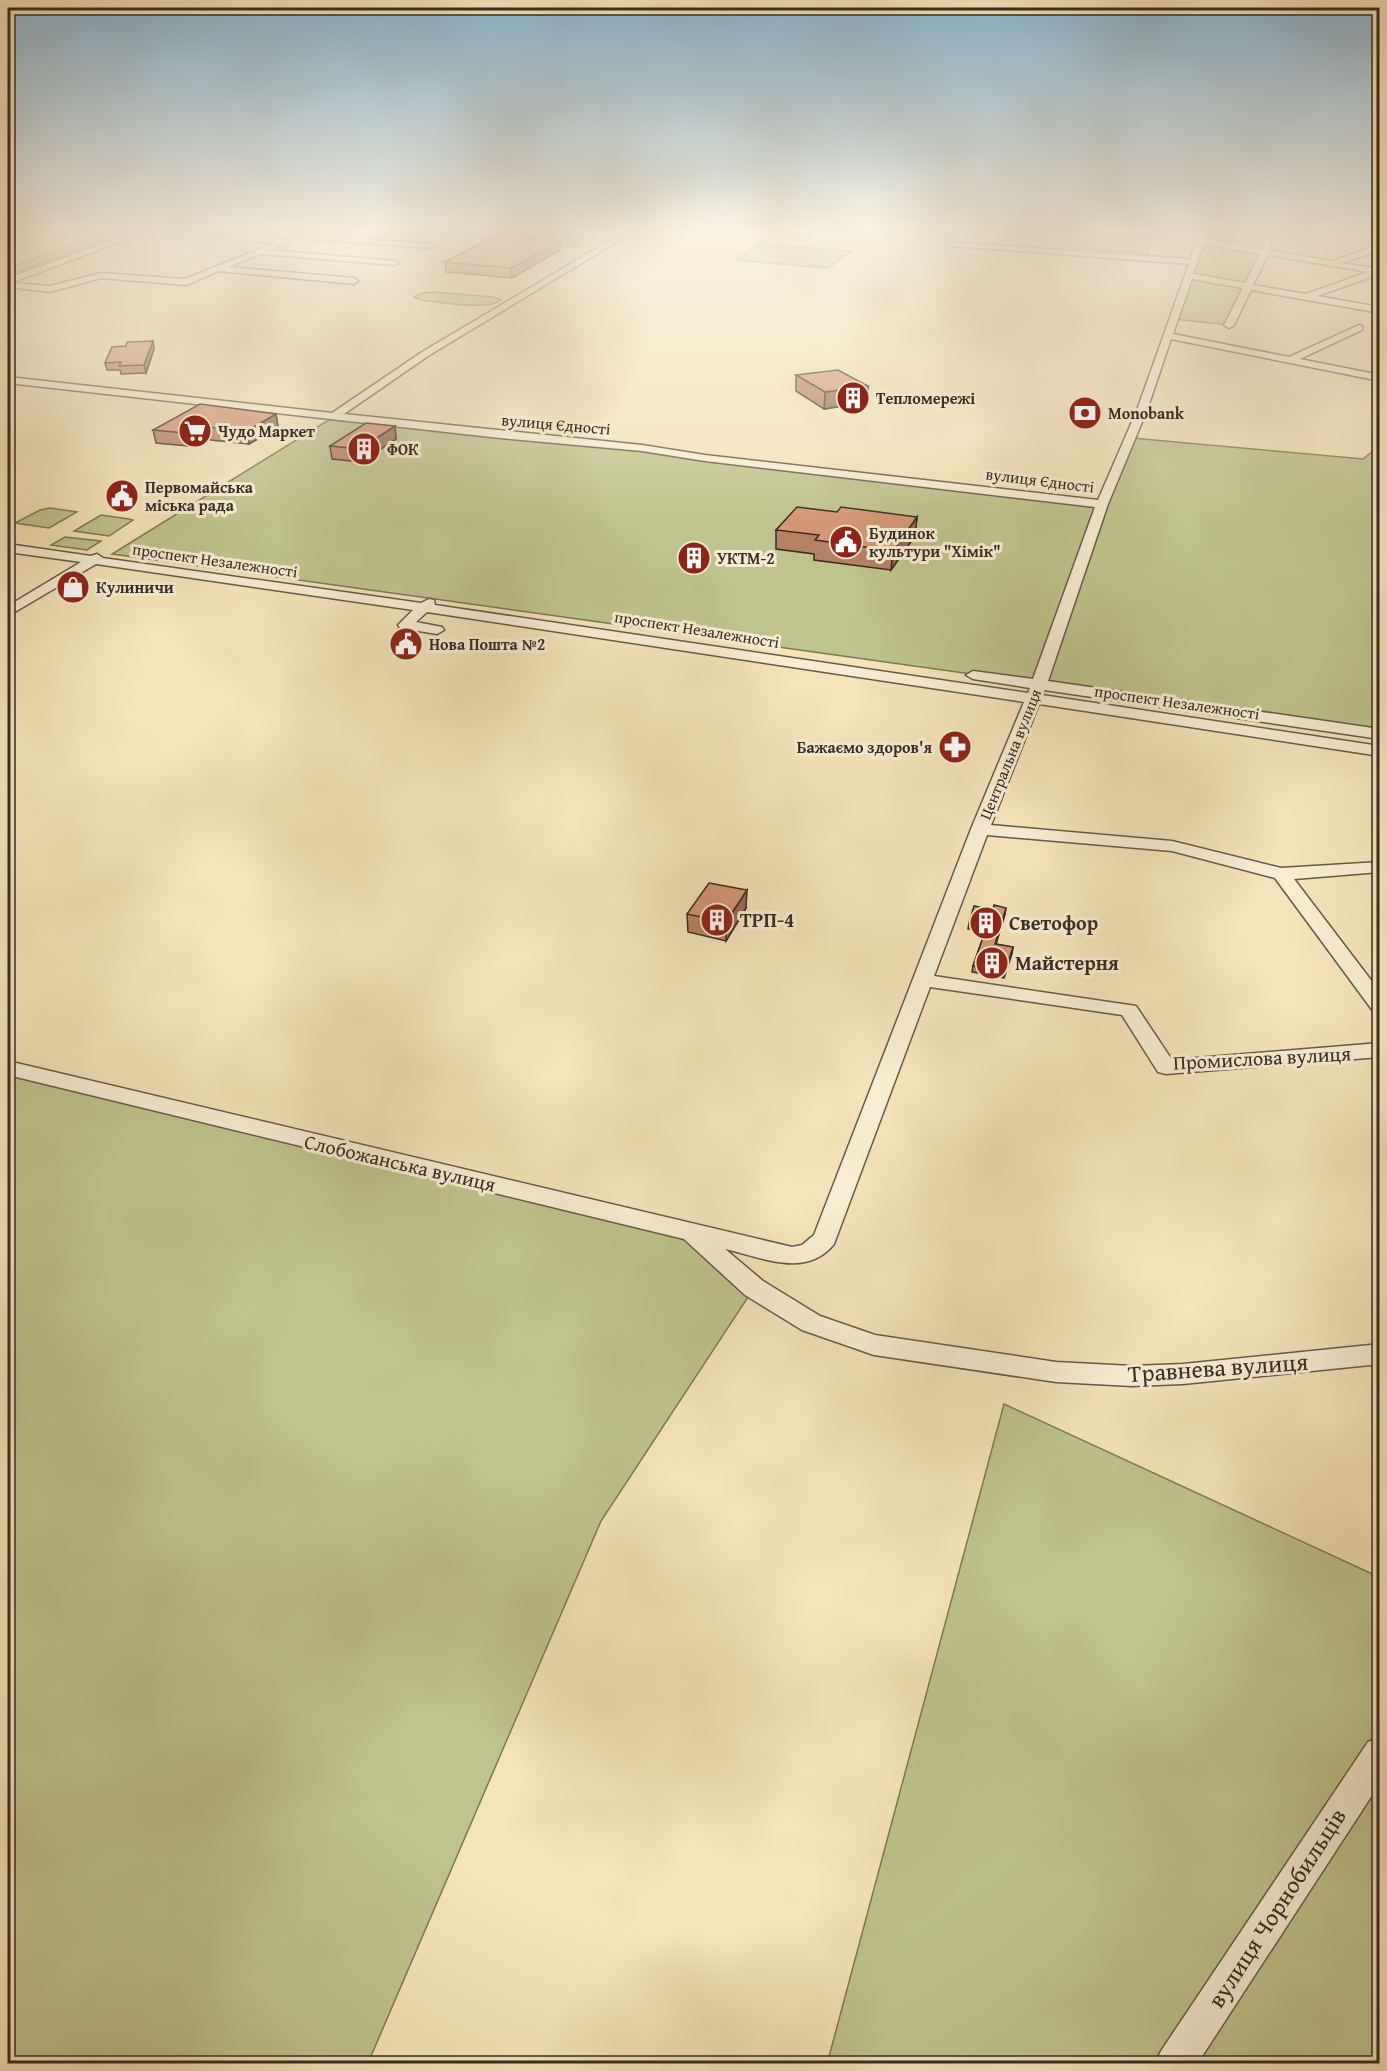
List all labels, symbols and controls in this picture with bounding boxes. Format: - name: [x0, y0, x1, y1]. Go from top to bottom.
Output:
- building icon: Тепломережі: [835, 380, 871, 416]
- place label: Тепломережі: [876, 386, 975, 410]
- bank icon: Monobank: [1067, 395, 1103, 431]
- place label: Monobank: [1108, 401, 1185, 425]
- street label: вулиця Єдності: [501, 407, 612, 441]
- supermarket icon: Чудо Маркет: [177, 413, 213, 449]
- place label: Чудо Маркет: [218, 419, 315, 443]
- building icon: ФОК: [346, 431, 382, 467]
- place label: ФОК: [387, 437, 419, 461]
- street label: вулиця Єдності: [984, 461, 1096, 499]
- place label: Первомайська мiська рада: [145, 475, 254, 517]
- public building icon: Первомайська мiська рада: [104, 478, 140, 514]
- place label: Будинок культури "Хімік": [869, 521, 1001, 563]
- public building icon: Будинок культури "Хімік": [828, 524, 864, 560]
- street label: проспект Незалежності: [131, 537, 300, 584]
- building icon: УКТМ-2: [676, 540, 712, 576]
- place label: УКТМ-2: [717, 546, 775, 570]
- shop icon: Кулиничи: [55, 569, 91, 605]
- place label: Кулиничи: [96, 575, 174, 599]
- street label: проспект Незалежності: [613, 604, 782, 654]
- public building icon: Нова Пошта №2: [388, 626, 424, 662]
- place label: Нова Пошта №2: [429, 632, 545, 656]
- street label: проспект Незалежності: [1093, 679, 1262, 726]
- street label: Центральна вулиця: [973, 685, 1047, 823]
- pharmacy icon: Бажаємо здоров'я: [937, 729, 973, 765]
- place label: Бажаємо здоров'я: [797, 735, 932, 759]
- building icon: ТРП-4: [699, 902, 735, 938]
- place label: ТРП-4: [740, 905, 794, 934]
- building icon: Светофор: [968, 905, 1004, 941]
- place label: Светофор: [1009, 908, 1098, 937]
- building icon: Майстерня: [974, 945, 1010, 981]
- place label: Майстерня: [1015, 948, 1119, 977]
- street label: Промислова вулиця: [1172, 1038, 1352, 1077]
- street label: Слобожанська вулиця: [302, 1126, 499, 1199]
- street label: Травнева вулиця: [1127, 1344, 1309, 1391]
- street label: вулиця Чорнобильців: [1199, 1801, 1354, 2014]

